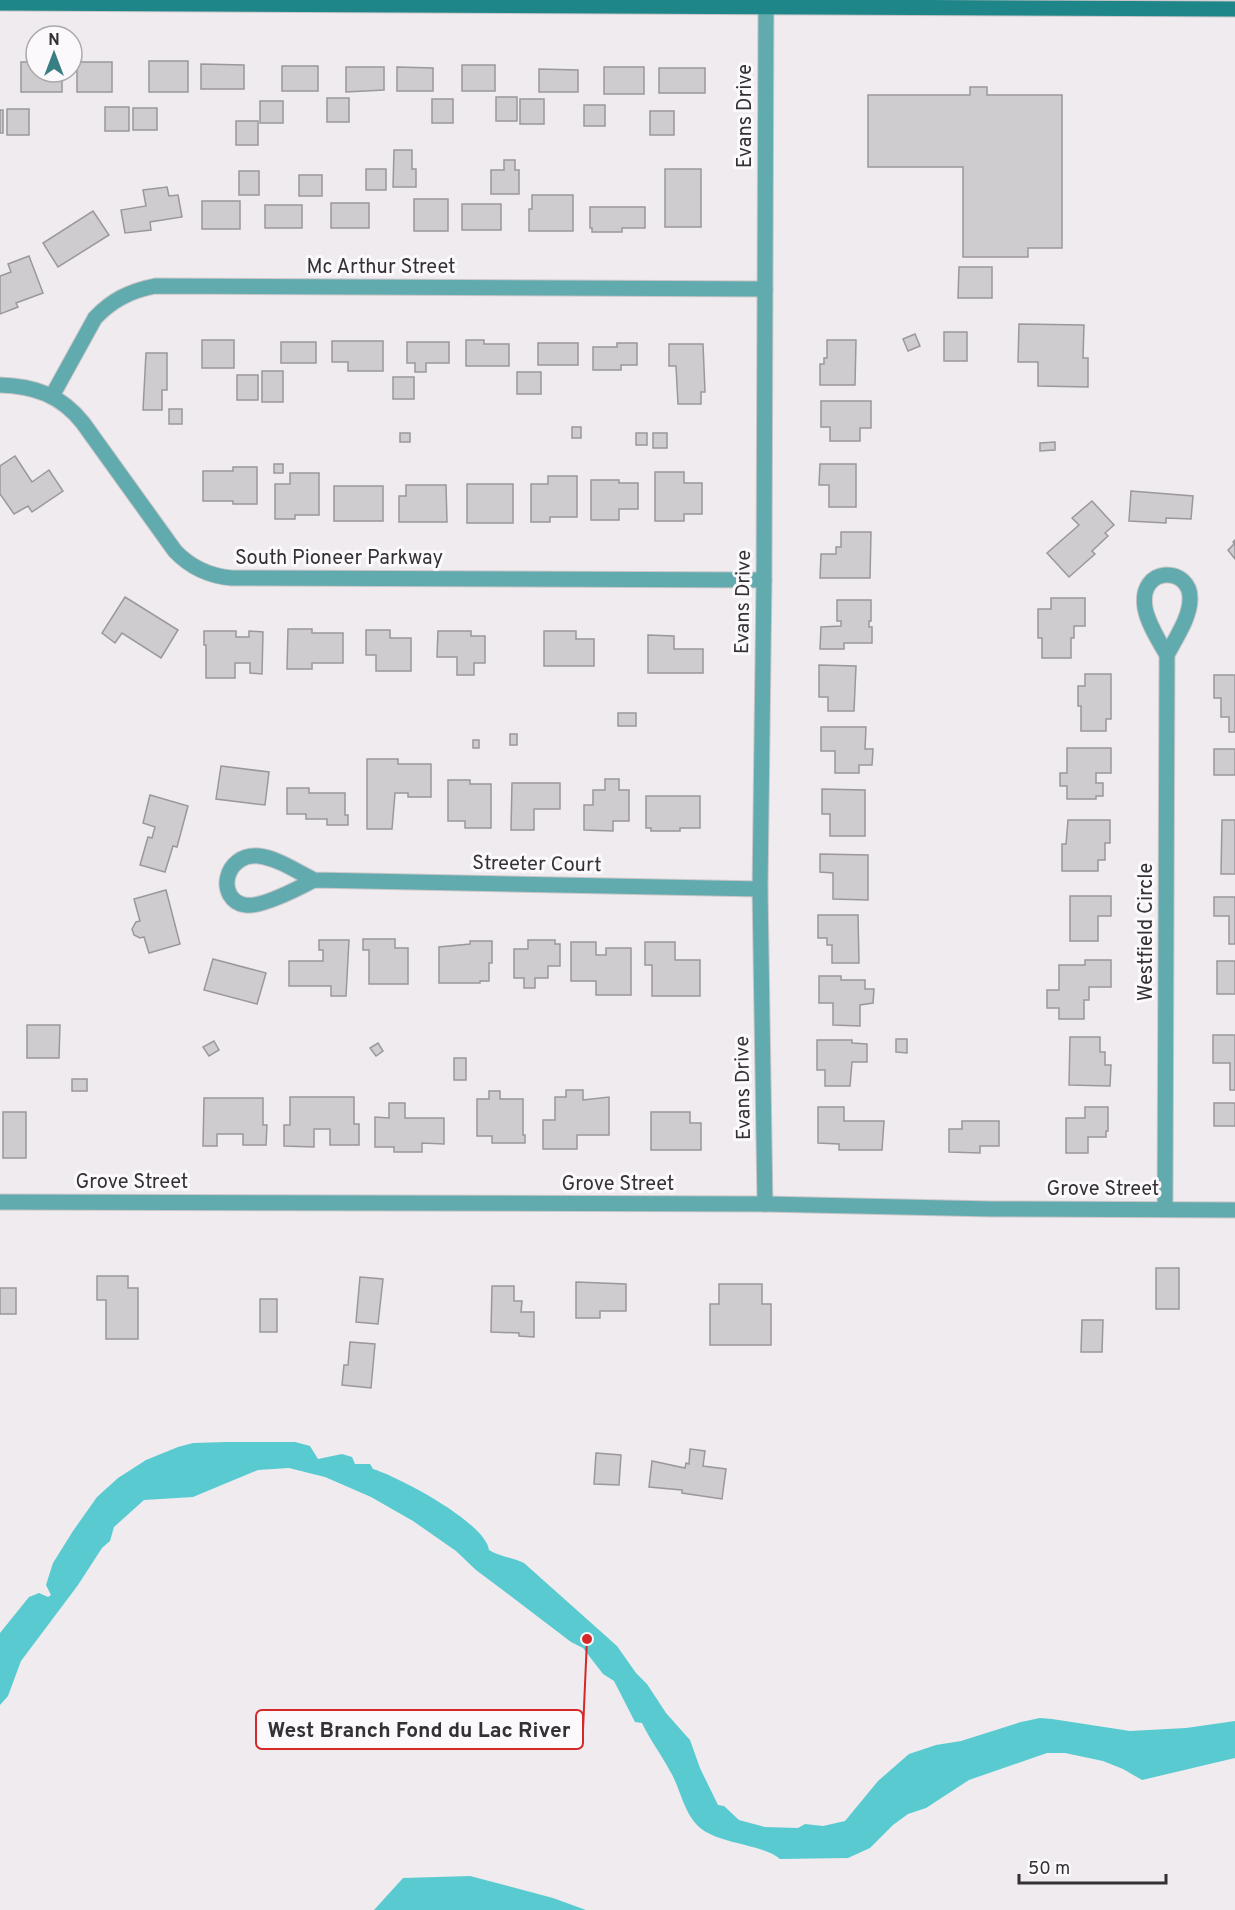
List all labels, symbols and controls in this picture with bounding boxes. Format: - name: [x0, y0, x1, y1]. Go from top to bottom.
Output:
- north arrow: [24, 24, 84, 84]
- text: N: [48, 31, 60, 51]
- street label: Evans Drive: [733, 64, 759, 168]
- street label: Mc Arthur Street: [306, 255, 456, 281]
- street label: South Pioneer Parkway: [235, 546, 443, 572]
- street label: Evans Drive: [730, 550, 758, 654]
- street label: Streeter Court: [472, 851, 602, 879]
- street label: Westfield Circle: [1134, 863, 1160, 1001]
- street label: Evans Drive: [730, 1036, 758, 1140]
- street label: Grove Street: [76, 1170, 188, 1196]
- street label: Grove Street: [562, 1172, 674, 1198]
- street label: Grove Street: [1047, 1177, 1159, 1203]
- callout: West Branch Fond du Lac River: [256, 1710, 583, 1749]
- text: West Branch Fond du Lac River: [268, 1718, 571, 1745]
- scale bar: [1019, 1847, 1166, 1885]
- text: 50 m: [1028, 1858, 1070, 1881]

